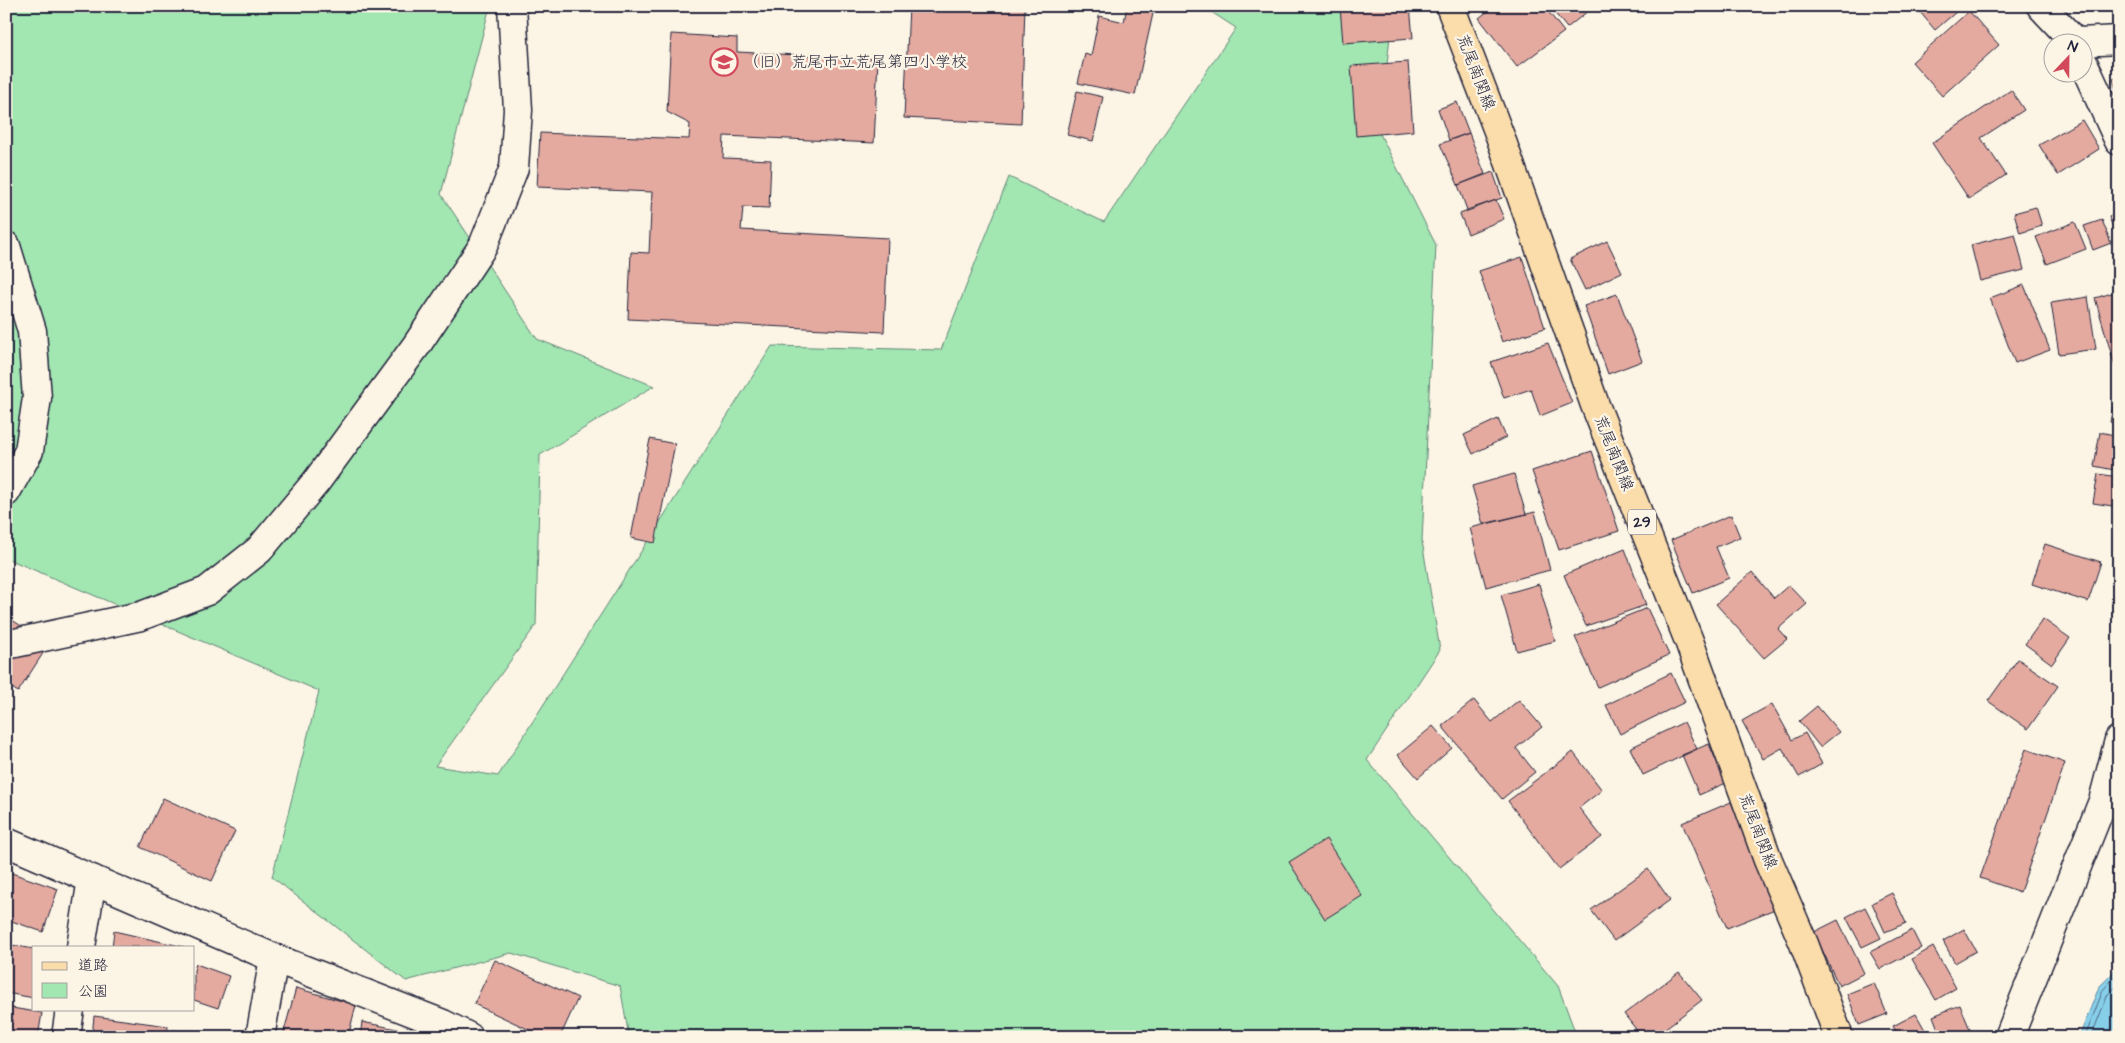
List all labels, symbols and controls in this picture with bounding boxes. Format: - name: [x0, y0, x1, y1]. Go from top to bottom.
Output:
- street label: 荒尾南関線: [1451, 31, 1501, 113]
- north arrow: [2042, 32, 2092, 82]
- text: N: [2065, 36, 2081, 58]
- school or university icon: （旧）荒尾市立荒尾第四小学校: [709, 47, 739, 77]
- place label: （旧）荒尾市立荒尾第四小学校: [743, 51, 967, 73]
- street label: 荒尾南関線: [1589, 412, 1639, 494]
- road number: 29: [1628, 510, 1656, 534]
- street label: 荒尾南関線: [1733, 790, 1783, 872]
- legend: [32, 946, 195, 1010]
- text: 道路: [78, 955, 108, 976]
- text: 公園: [78, 981, 108, 1002]

